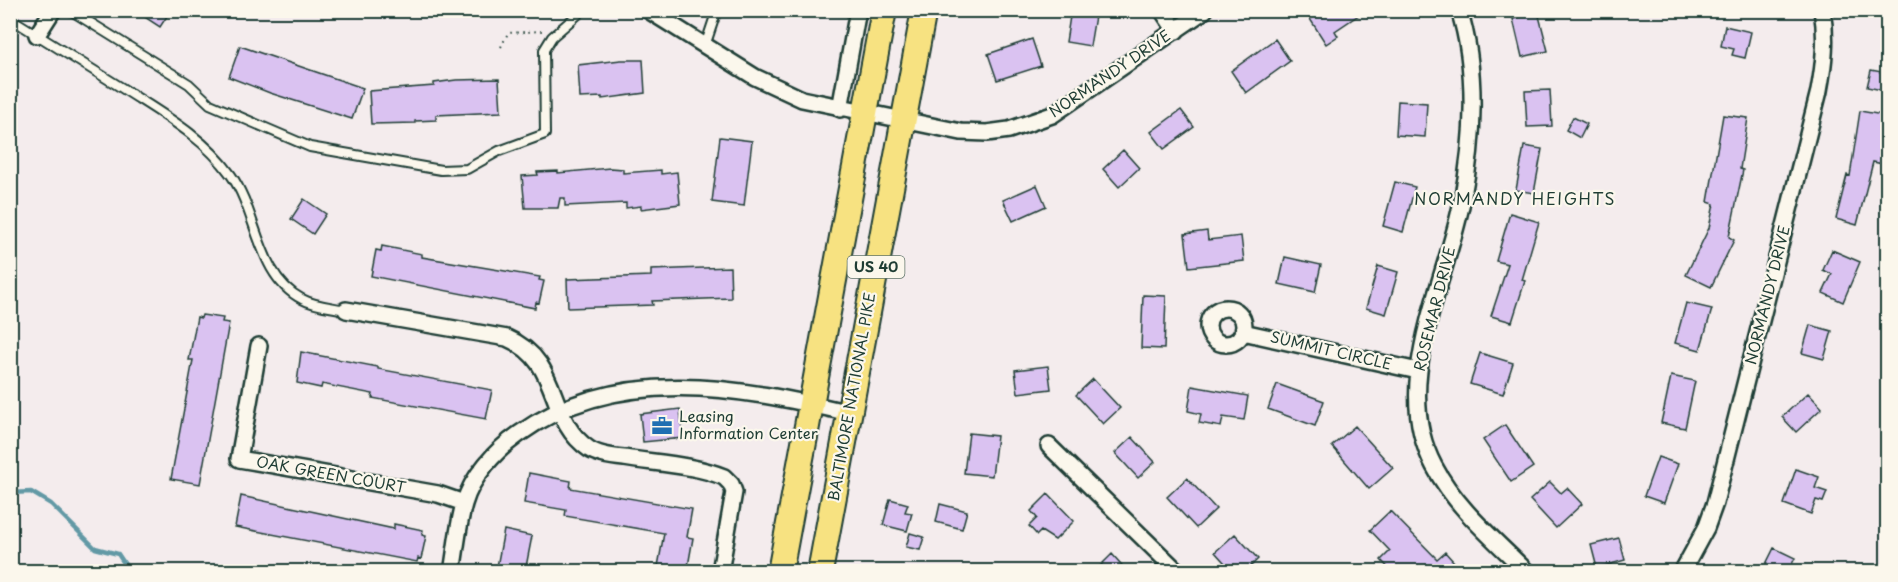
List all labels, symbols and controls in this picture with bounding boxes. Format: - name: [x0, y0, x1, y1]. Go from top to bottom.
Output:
- street label: NORMANDY DRIVE: [1044, 23, 1175, 122]
- district label: NORMANDY HEIGHTS: [1414, 186, 1616, 210]
- street label: NORMANDY DRIVE: [1738, 223, 1795, 367]
- street label: ROSEMAR DRIVE: [1407, 244, 1460, 374]
- road number: US 40: [848, 256, 904, 278]
- street label: BALTIMORE NATIONAL PIKE: [821, 291, 880, 503]
- street label: SUMMIT CIRCLE: [1268, 324, 1395, 375]
- place label: Leasing Information Center: [679, 404, 818, 444]
- office icon: Leasing Information Center: [650, 414, 674, 438]
- street label: OAK GREEN COURT: [255, 449, 409, 498]

